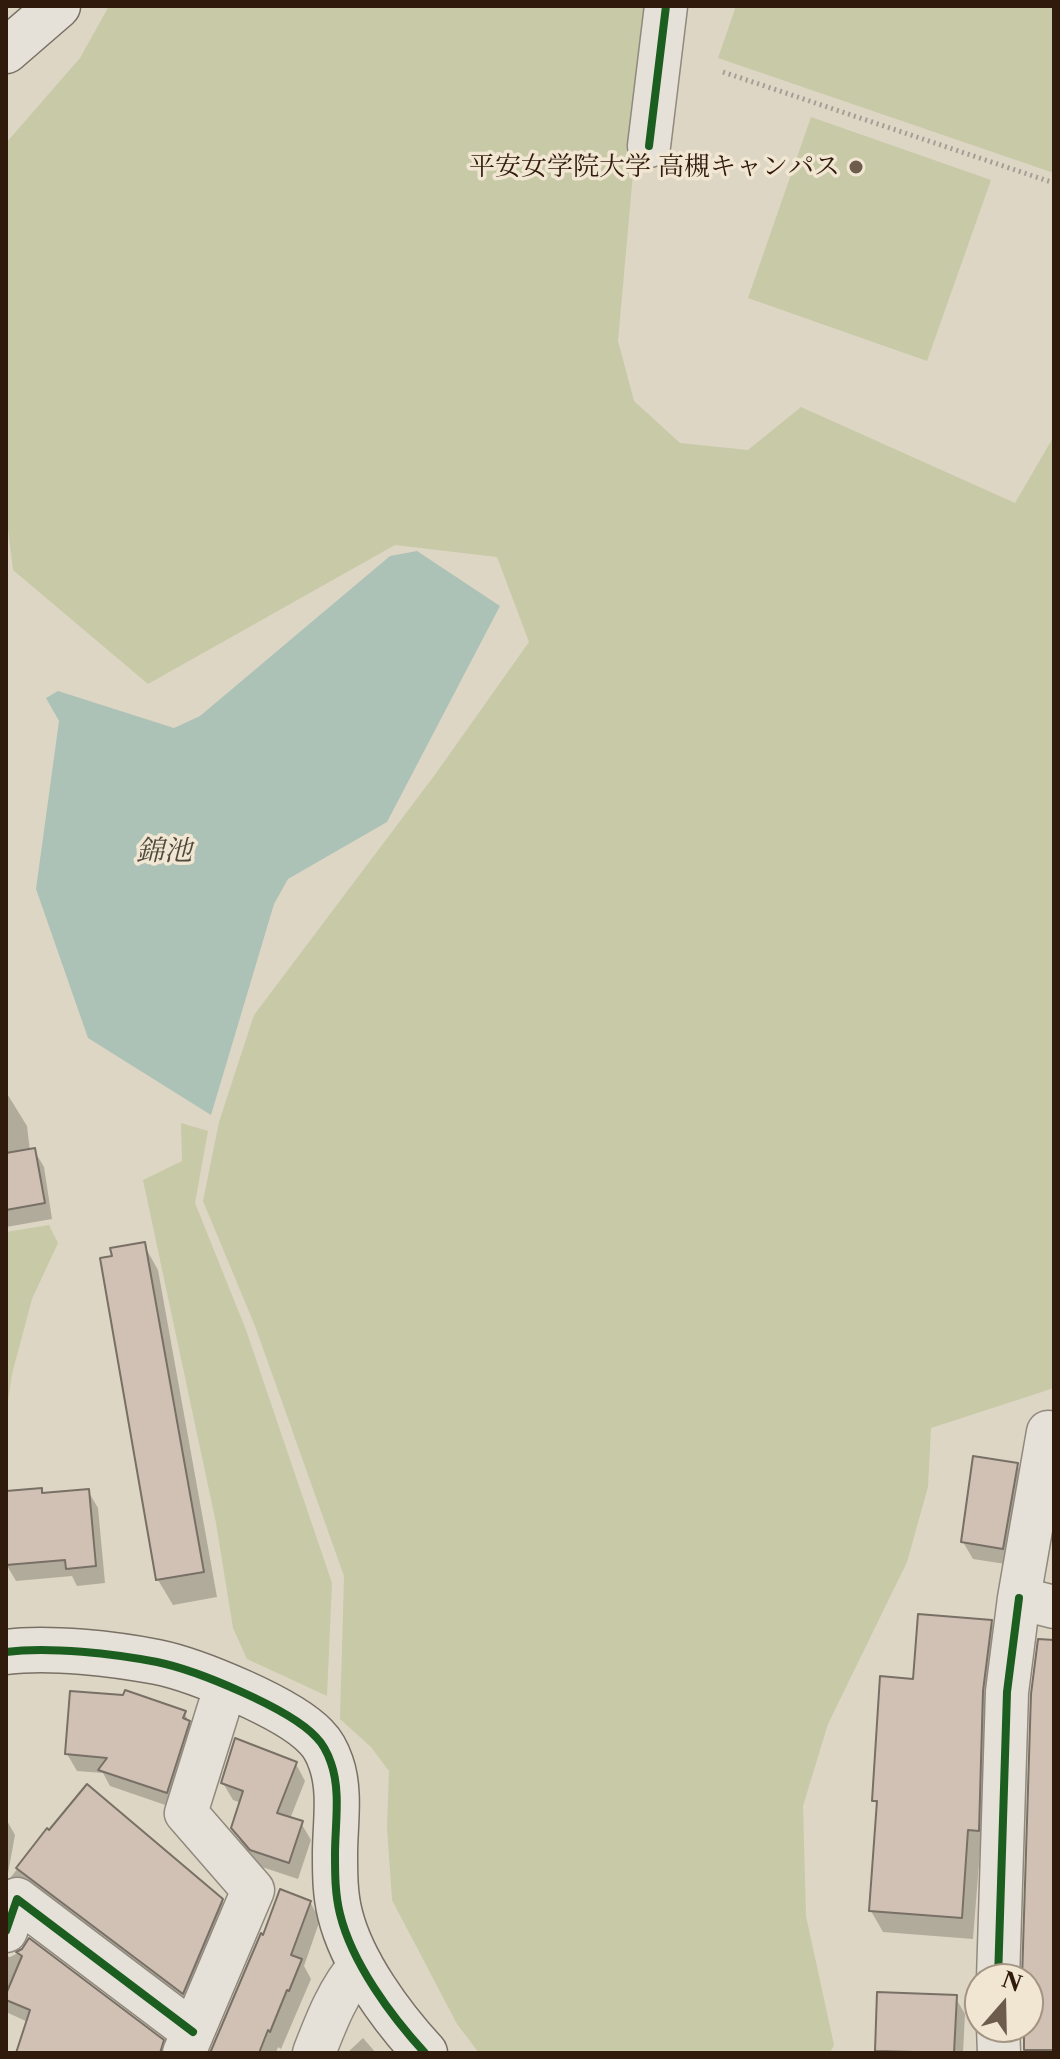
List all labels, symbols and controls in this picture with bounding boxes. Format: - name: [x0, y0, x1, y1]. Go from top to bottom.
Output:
- place label: 平安女学院大学 高槻キャンパス: [469, 151, 840, 183]
- marker: 平安女学院大学 高槻キャンパス: [847, 158, 865, 176]
- water label: 錦池: [136, 835, 192, 869]
- north arrow: [964, 1963, 1044, 2043]
- text: N: [998, 1966, 1025, 1998]

